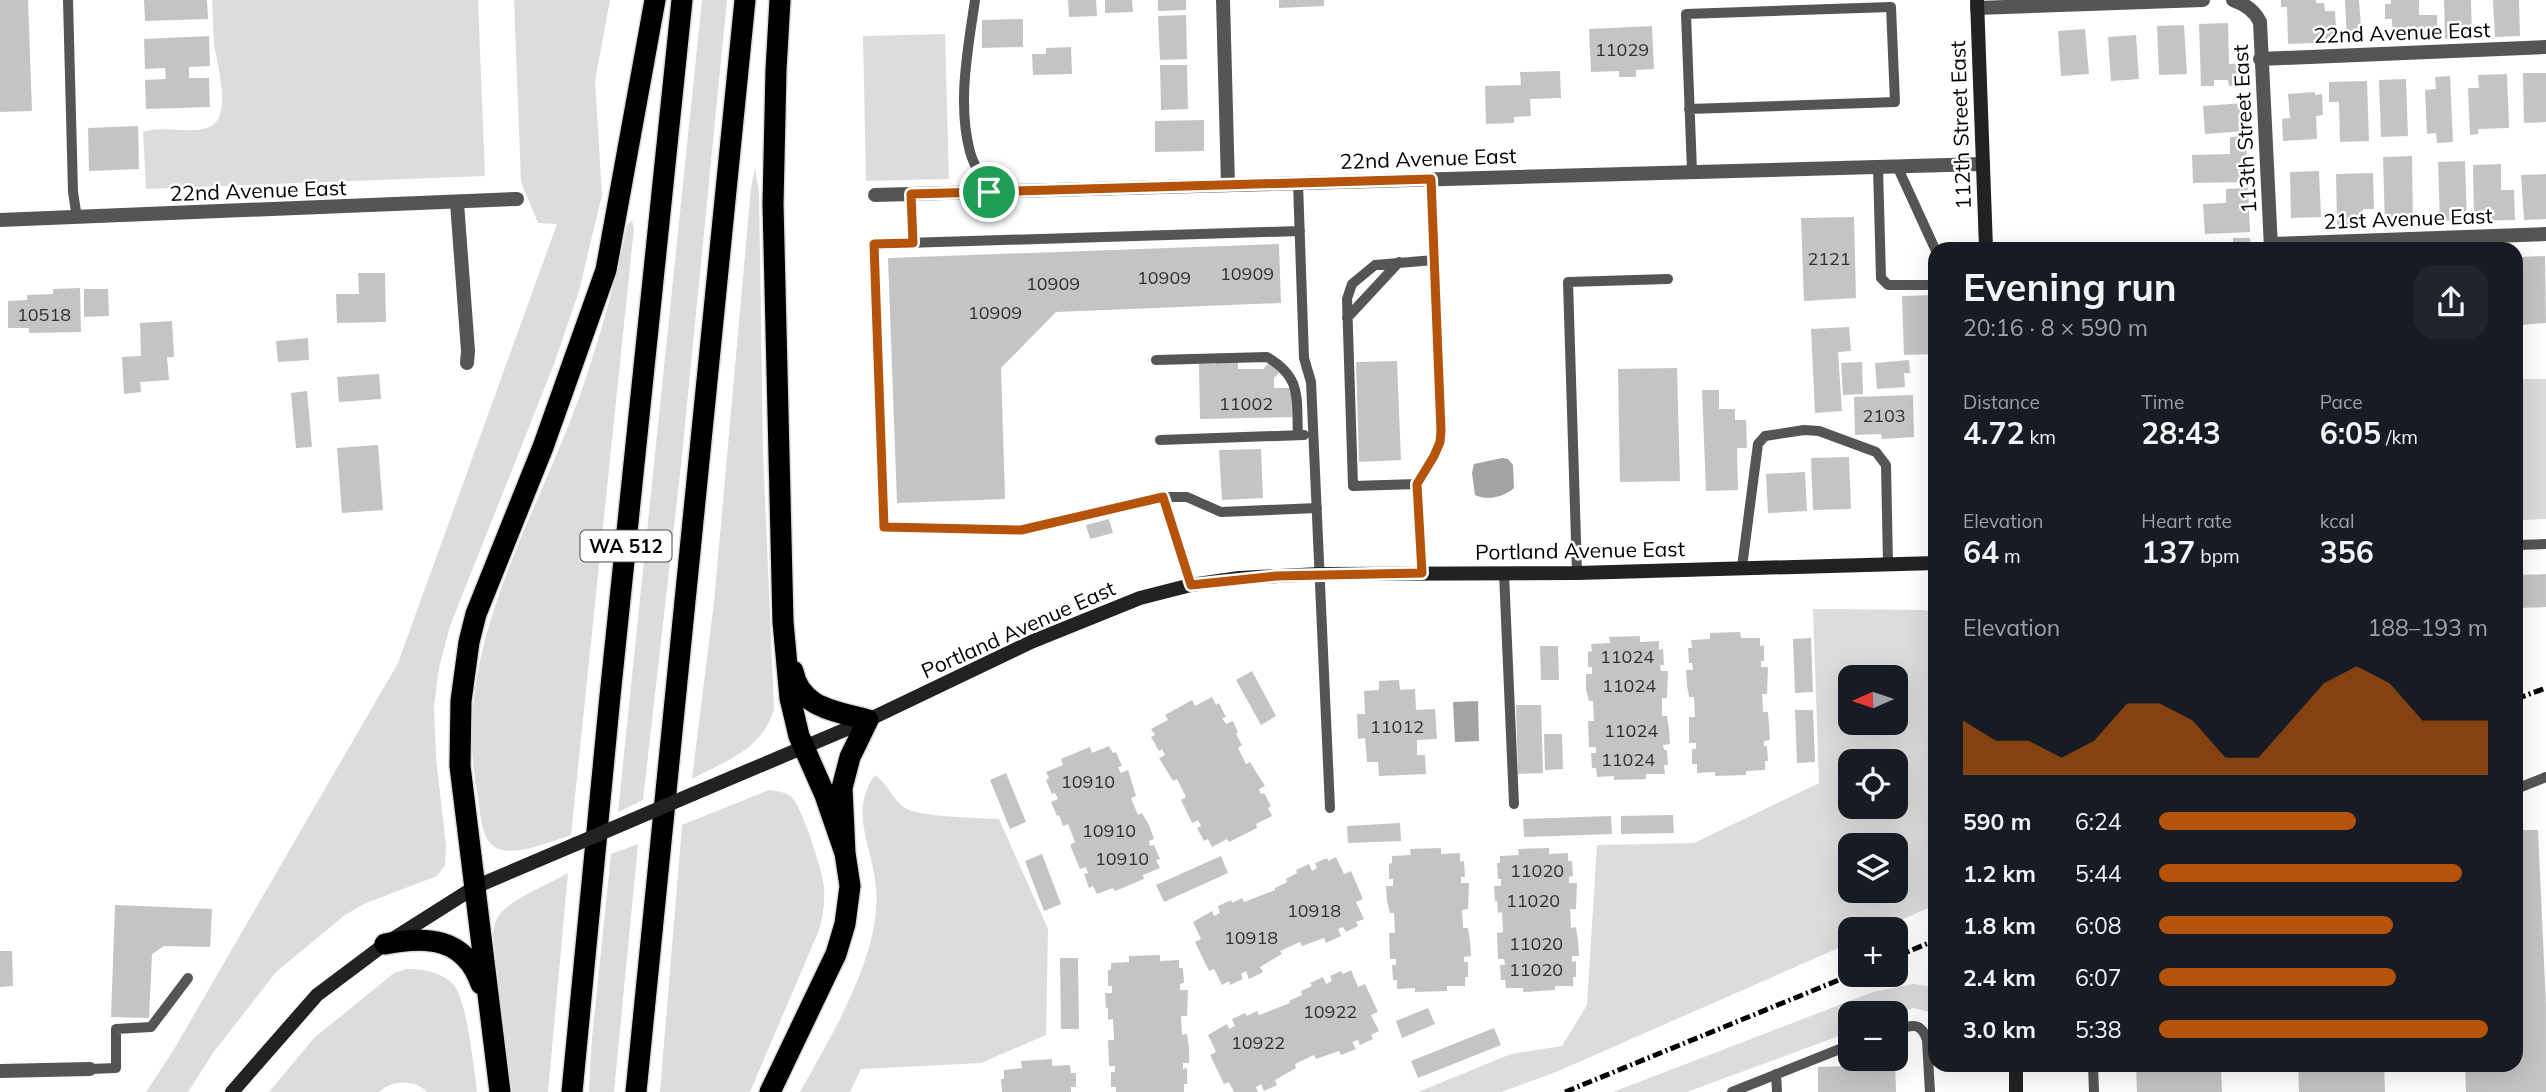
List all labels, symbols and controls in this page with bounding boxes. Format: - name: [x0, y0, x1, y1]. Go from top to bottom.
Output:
- street label: 22nd Avenue East: [2313, 16, 2491, 48]
- house number: 11029: [1595, 38, 1649, 61]
- street label: 112th Street East: [1944, 40, 1976, 210]
- street label: 113th Street East: [2227, 44, 2261, 214]
- street label: 22nd Avenue East: [1339, 142, 1517, 174]
- pin: [959, 162, 1019, 222]
- icon: arrive: [970, 173, 1008, 211]
- street label: 22nd Avenue East: [169, 174, 347, 206]
- street label: 21st Avenue East: [2323, 202, 2493, 234]
- house number: 2121: [1807, 247, 1851, 270]
- house number: 10909: [1220, 262, 1274, 285]
- text: Evening run: [1963, 263, 2177, 311]
- button: share: [2414, 265, 2488, 339]
- house number: 10909: [1137, 266, 1191, 289]
- house number: 10909: [1026, 272, 1080, 295]
- house number: 10909: [968, 301, 1022, 324]
- house number: 10518: [17, 303, 71, 326]
- text: 20:16 · 8 × 590 m: [1963, 313, 2148, 342]
- text: Distance: [1963, 390, 2040, 414]
- text: Time: [2141, 390, 2184, 414]
- text: Pace: [2320, 390, 2363, 414]
- house number: 11002: [1219, 392, 1273, 415]
- house number: 2103: [1862, 404, 1906, 427]
- text: 4.72: [1963, 414, 2024, 452]
- text: 28:43: [2141, 414, 2221, 452]
- text: 6:05: [2320, 414, 2381, 452]
- text: km: [2024, 425, 2056, 449]
- text: /km: [2381, 425, 2418, 449]
- text: Elevation: [1963, 509, 2043, 533]
- text: Heart rate: [2141, 509, 2232, 533]
- text: kcal: [2320, 509, 2354, 533]
- road number: WA 512: [580, 530, 672, 562]
- text: 64: [1963, 533, 1999, 571]
- text: 137: [2141, 533, 2195, 571]
- text: 356: [2320, 533, 2374, 571]
- street label: Portland Avenue East: [1475, 535, 1685, 565]
- text: m: [1999, 544, 2021, 568]
- text: bpm: [2195, 544, 2240, 568]
- street label: Portland Avenue East: [917, 574, 1119, 684]
- text: Elevation: [1963, 613, 2060, 642]
- text: 188–193 m: [2367, 613, 2488, 642]
- house number: 11024: [1600, 645, 1654, 668]
- north arrow: [1838, 665, 1908, 735]
- map controls: [1838, 665, 1908, 1071]
- house number: 11024: [1602, 674, 1656, 697]
- house number: 11012: [1370, 715, 1424, 738]
- house number: 11024: [1604, 719, 1658, 742]
- house number: 11024: [1601, 748, 1655, 771]
- button: locate: [1838, 749, 1908, 819]
- house number: 10910: [1061, 770, 1115, 793]
- text: 590 m: [1963, 807, 2031, 836]
- text: 6:24: [2075, 807, 2122, 836]
- house number: 10910: [1082, 819, 1136, 842]
- button: layers: [1838, 833, 1908, 903]
- house number: 10910: [1095, 847, 1149, 870]
- house number: 11020: [1510, 859, 1564, 882]
- text: 1.2 km: [1963, 859, 2036, 888]
- text: 5:44: [2075, 859, 2122, 888]
- house number: 11020: [1506, 889, 1560, 912]
- house number: 10918: [1287, 899, 1341, 922]
- text: 1.8 km: [1963, 911, 2036, 940]
- text: 6:08: [2075, 911, 2122, 940]
- button: +: [1838, 917, 1908, 987]
- house number: 10918: [1224, 926, 1278, 949]
- house number: 11020: [1509, 932, 1563, 955]
- house number: 11020: [1509, 958, 1563, 981]
- text: 2.4 km: [1963, 963, 2036, 992]
- text: 6:07: [2075, 963, 2122, 992]
- house number: 10922: [1303, 1000, 1357, 1023]
- button: −: [1838, 1001, 1908, 1071]
- text: 3.0 km: [1963, 1015, 2036, 1044]
- text: 5:38: [2075, 1015, 2122, 1044]
- house number: 10922: [1231, 1031, 1285, 1054]

